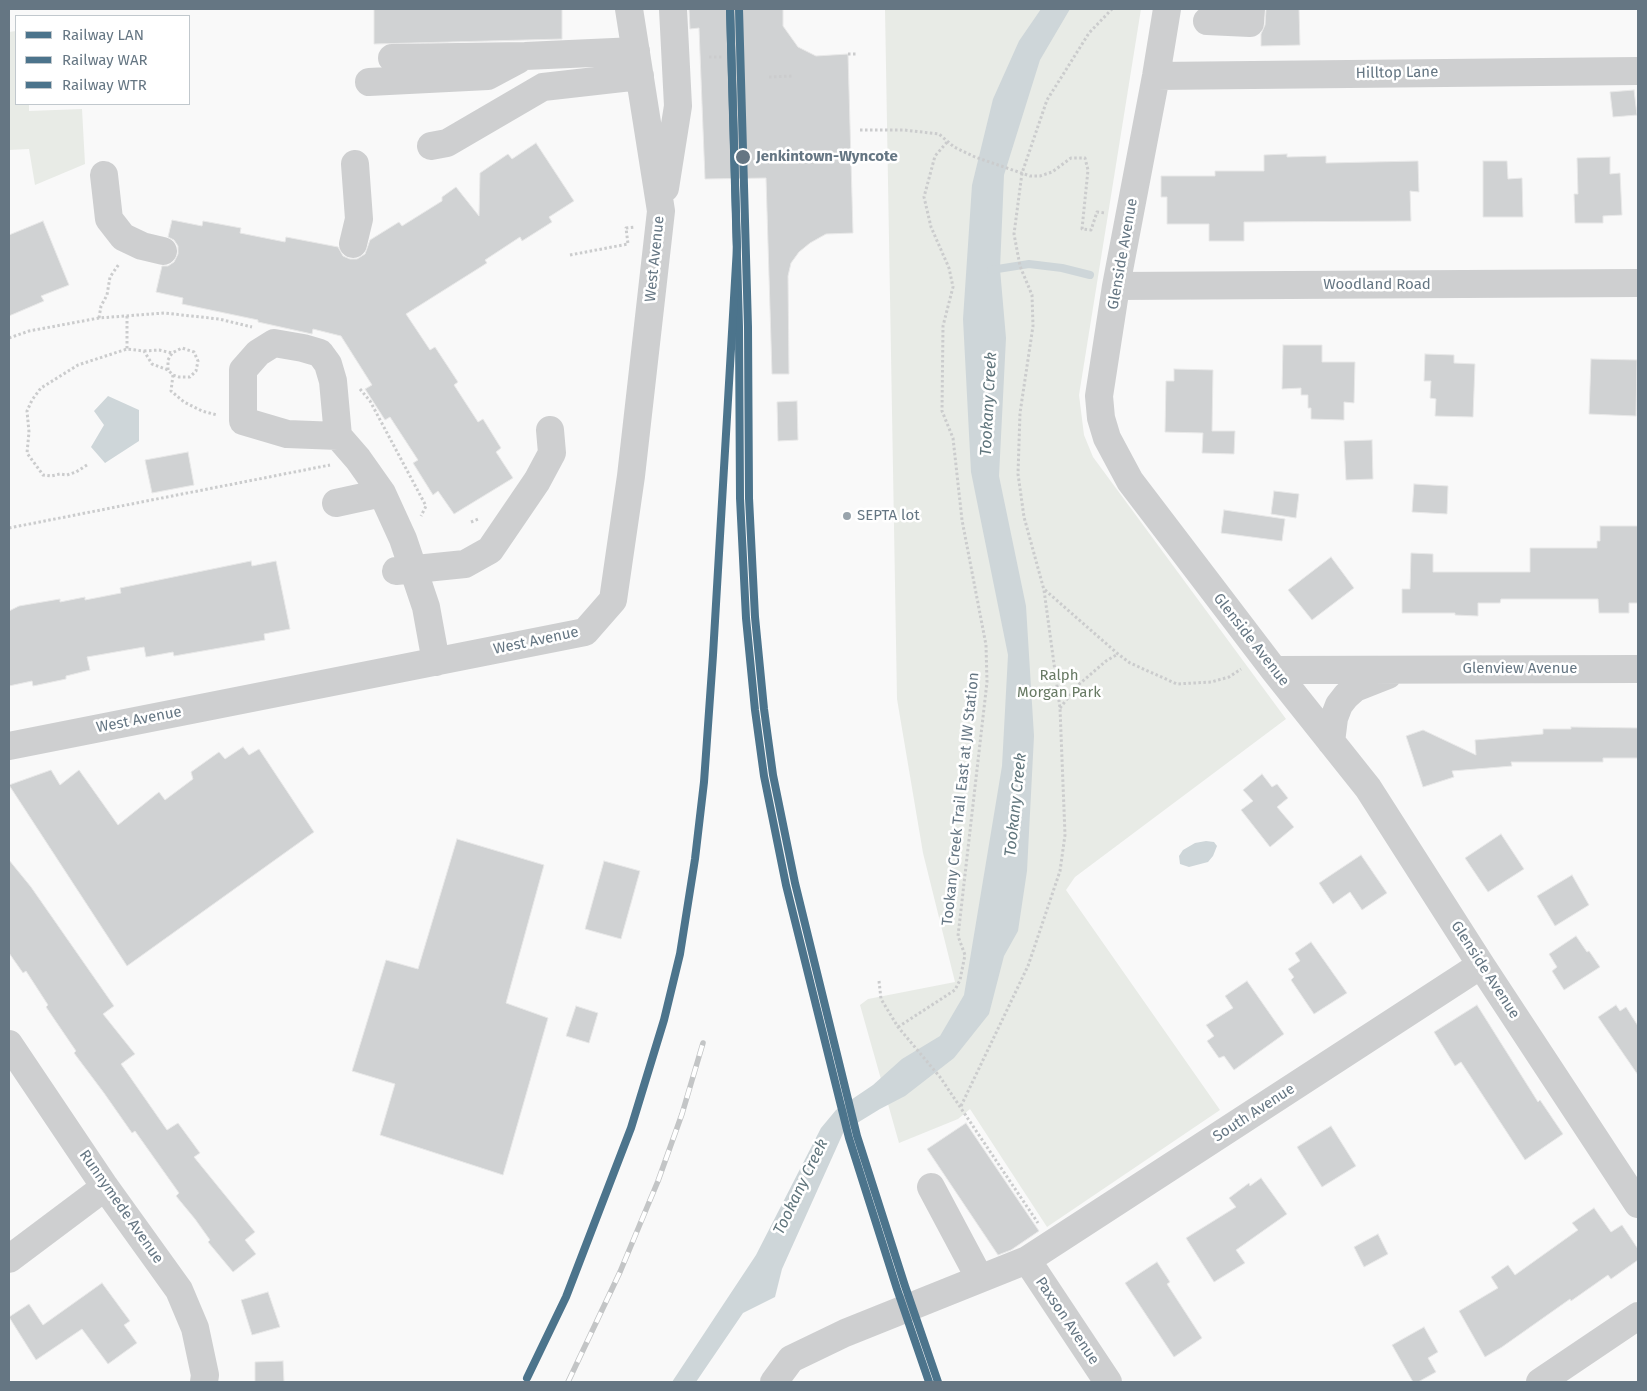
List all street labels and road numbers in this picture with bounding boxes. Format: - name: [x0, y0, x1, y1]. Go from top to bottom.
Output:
- street label: Hilltop Lane: [1356, 63, 1438, 83]
- street label: Glenside Avenue: [1104, 197, 1142, 311]
- street label: West Avenue: [642, 215, 668, 303]
- street label: Woodland Road: [1323, 276, 1431, 294]
- street label: Glenside Avenue: [1209, 590, 1293, 690]
- street label: West Avenue: [492, 623, 580, 659]
- street label: Glenview Avenue: [1463, 660, 1577, 678]
- street label: Tookany Creek Trail East at JW Station: [939, 671, 983, 927]
- street label: West Avenue: [95, 703, 183, 737]
- street label: Glenside Avenue: [1447, 918, 1523, 1022]
- street label: South Avenue: [1210, 1080, 1298, 1146]
- street label: Runnymede Avenue: [75, 1147, 167, 1267]
- street label: Paxson Avenue: [1031, 1274, 1103, 1368]

